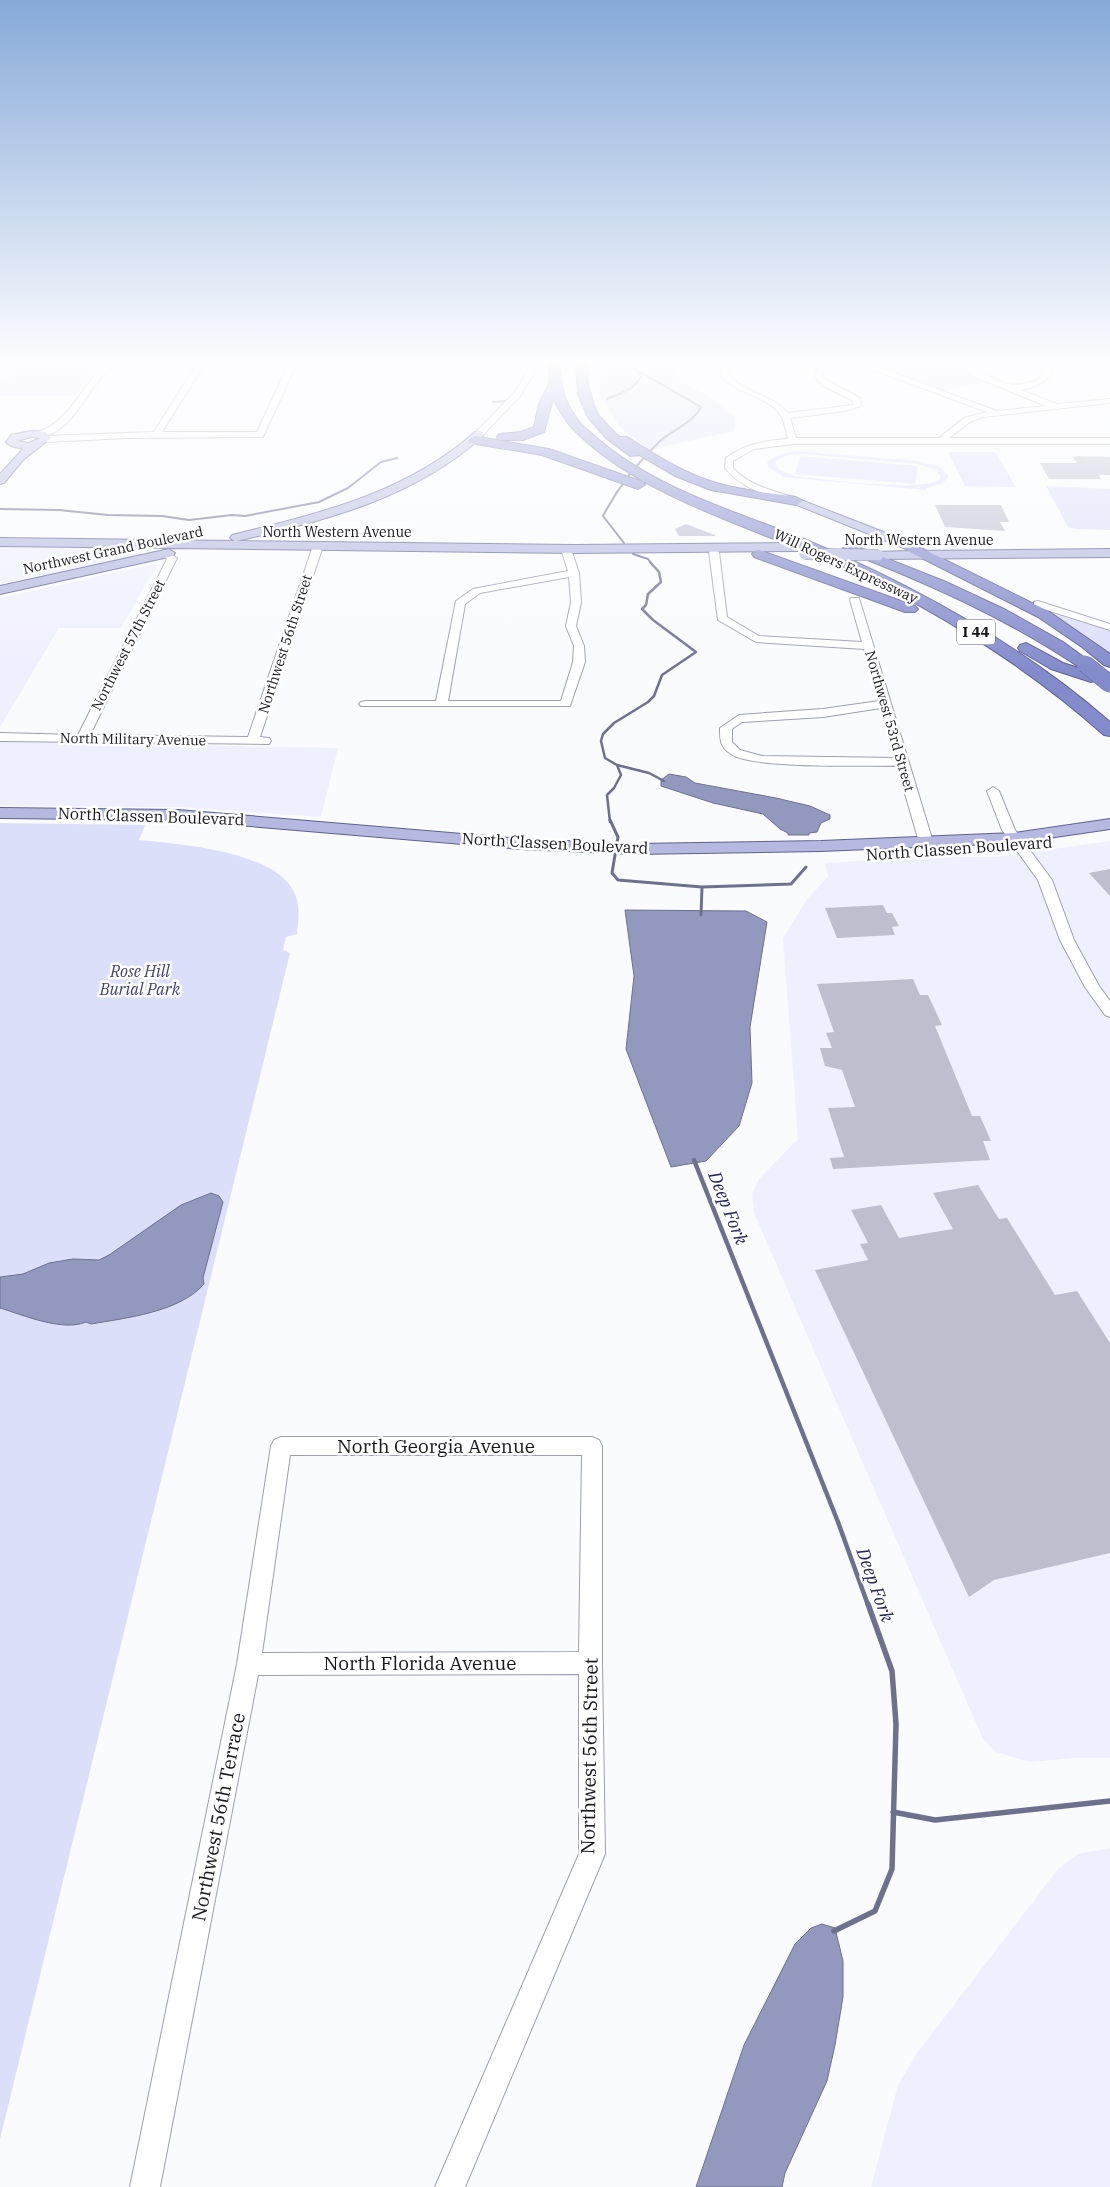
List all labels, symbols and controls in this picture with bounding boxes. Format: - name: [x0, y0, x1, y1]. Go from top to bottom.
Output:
- street label: Northwest Grand Boulevard: [21, 522, 205, 578]
- street label: North Western Avenue: [262, 523, 412, 541]
- street label: Will Rogers Expressway: [771, 525, 921, 607]
- street label: North Western Avenue: [844, 531, 994, 549]
- street label: Northwest 56th Street: [254, 572, 316, 716]
- street label: Northwest 57th Street: [87, 576, 169, 714]
- road number: I 44: [957, 620, 995, 644]
- street label: Northwest 53rd Street: [861, 648, 919, 794]
- street label: North Military Avenue: [60, 729, 206, 749]
- street label: North Classen Boulevard: [57, 803, 245, 829]
- street label: North Classen Boulevard: [461, 828, 649, 858]
- street label: North Classen Boulevard: [865, 831, 1053, 864]
- park label: Rose Hill Burial Park: [99, 961, 181, 999]
- water label: Deep Fork: [703, 1167, 754, 1248]
- street label: North Georgia Avenue: [337, 1434, 535, 1458]
- water label: Deep Fork: [851, 1544, 900, 1626]
- street label: North Florida Avenue: [324, 1651, 516, 1675]
- street label: Northwest 56th Street: [575, 1657, 603, 1854]
- street label: Northwest 56th Terrace: [186, 1711, 250, 1923]

